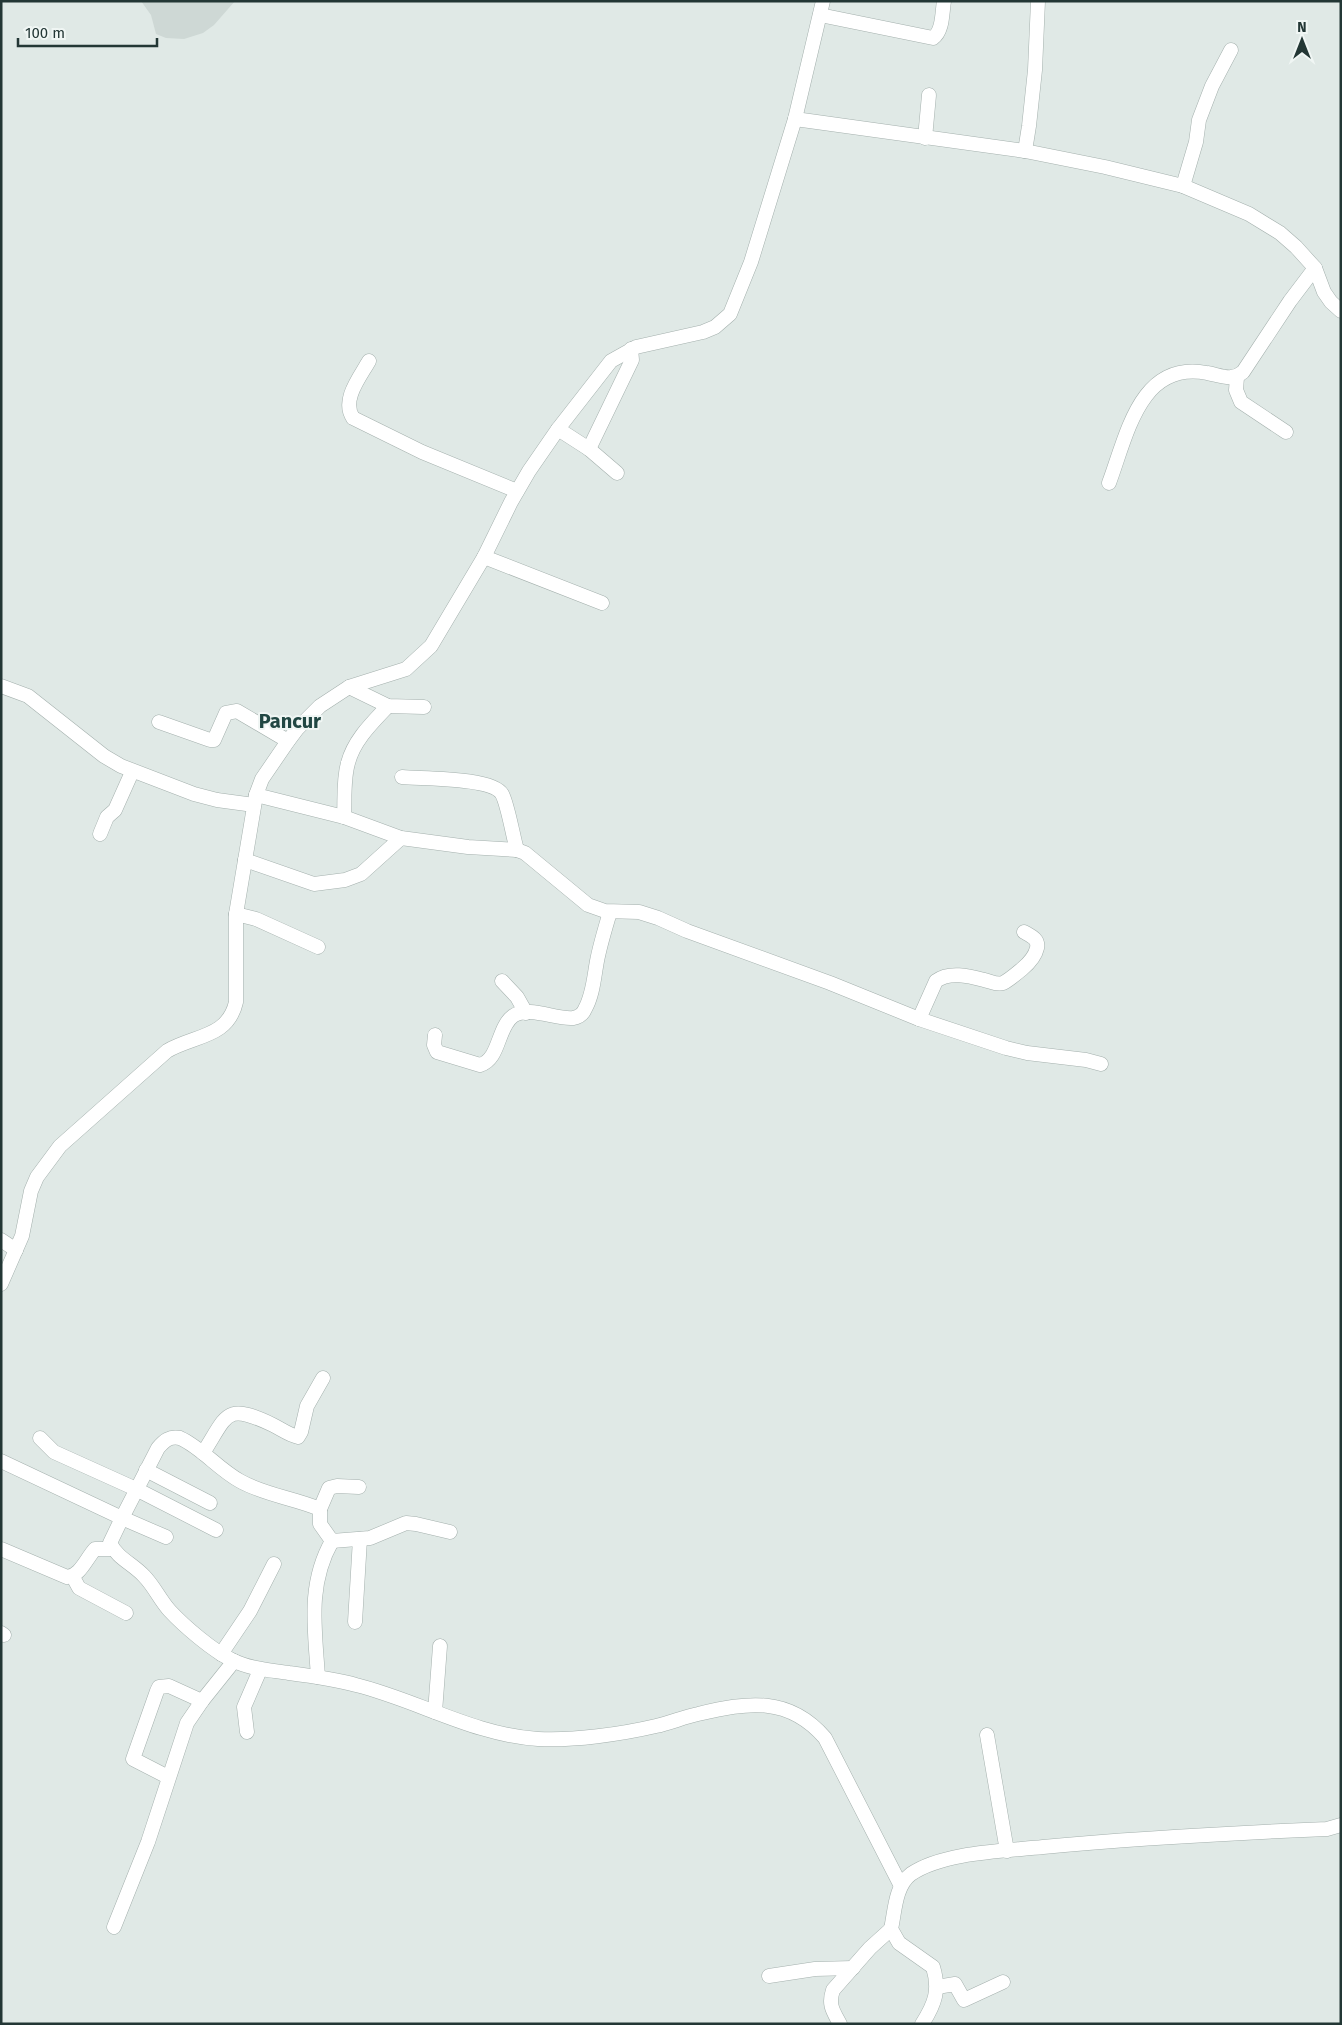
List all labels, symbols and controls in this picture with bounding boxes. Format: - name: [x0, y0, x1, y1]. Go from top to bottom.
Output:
- scale bar: [18, 15, 156, 47]
- north arrow: [1277, 15, 1327, 65]
- text: N: [1297, 19, 1307, 36]
- text: 100 m: [25, 24, 65, 42]
- district label: Pancur: [259, 709, 322, 733]

